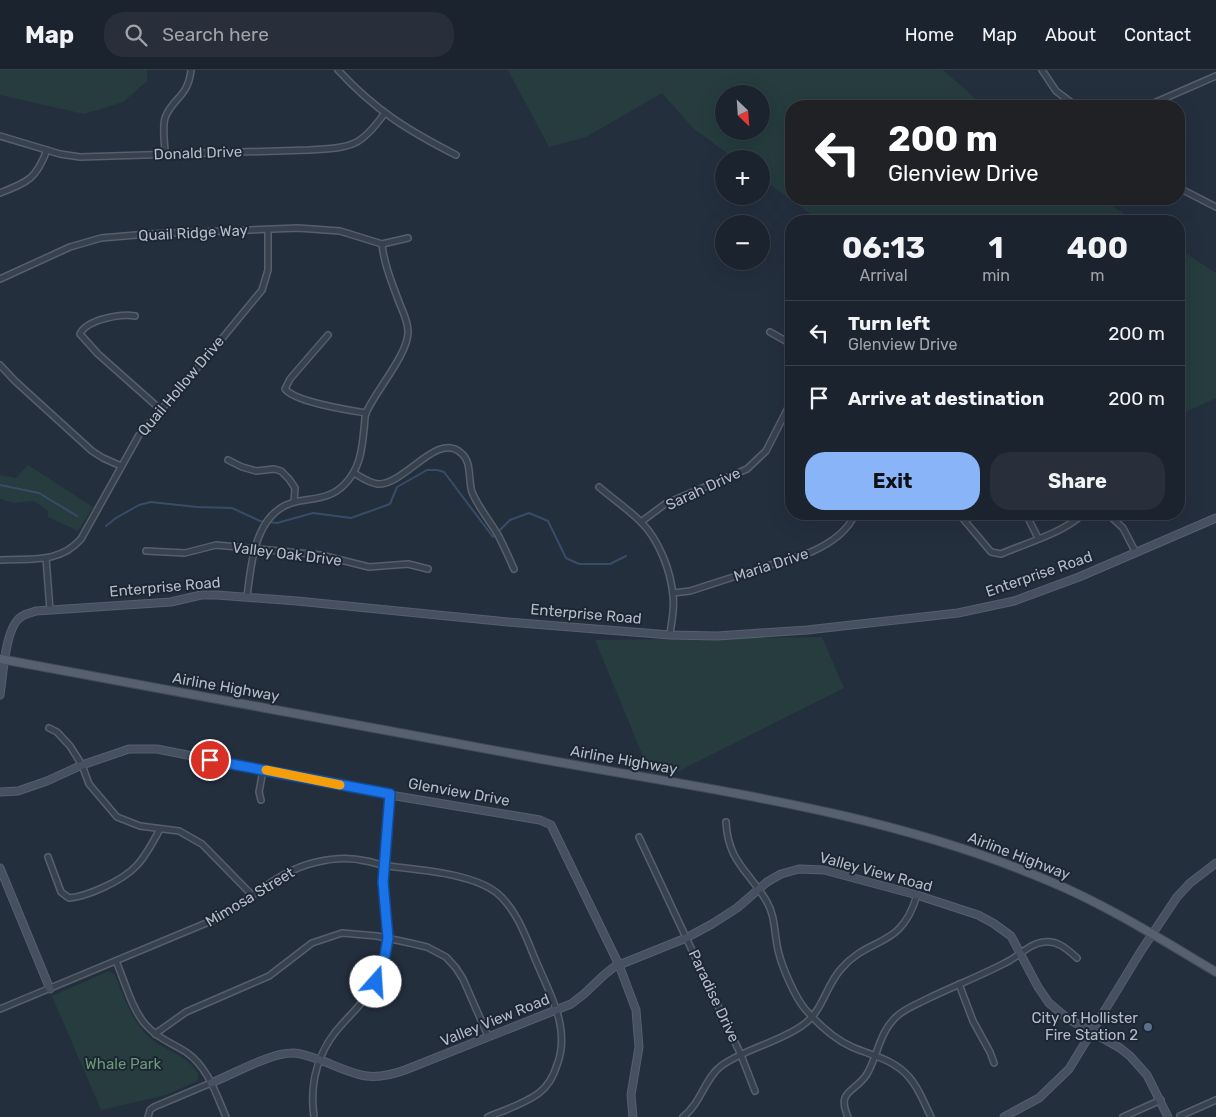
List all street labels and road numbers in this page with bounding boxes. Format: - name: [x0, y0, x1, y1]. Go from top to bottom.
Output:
- street label: Donald Drive: [153, 142, 243, 164]
- street label: Quail Ridge Way: [138, 221, 248, 245]
- street label: Quail Hollow Drive: [134, 332, 228, 440]
- street label: Sarah Drive: [663, 464, 743, 514]
- street label: Valley Oak Drive: [231, 538, 343, 570]
- street label: Maria Drive: [731, 544, 811, 586]
- street label: Enterprise Road: [983, 547, 1095, 601]
- street label: Enterprise Road: [109, 573, 221, 601]
- street label: Enterprise Road: [530, 600, 642, 628]
- street label: Airline Highway: [171, 669, 281, 705]
- street label: Airline Highway: [569, 742, 679, 778]
- street label: Glenview Drive: [407, 774, 511, 810]
- street label: Airline Highway: [965, 828, 1073, 884]
- street label: Valley View Road: [817, 848, 935, 896]
- street label: Mimosa Street: [202, 863, 298, 931]
- street label: Paradise Drive: [685, 947, 743, 1045]
- street label: Valley View Road: [438, 990, 552, 1050]

